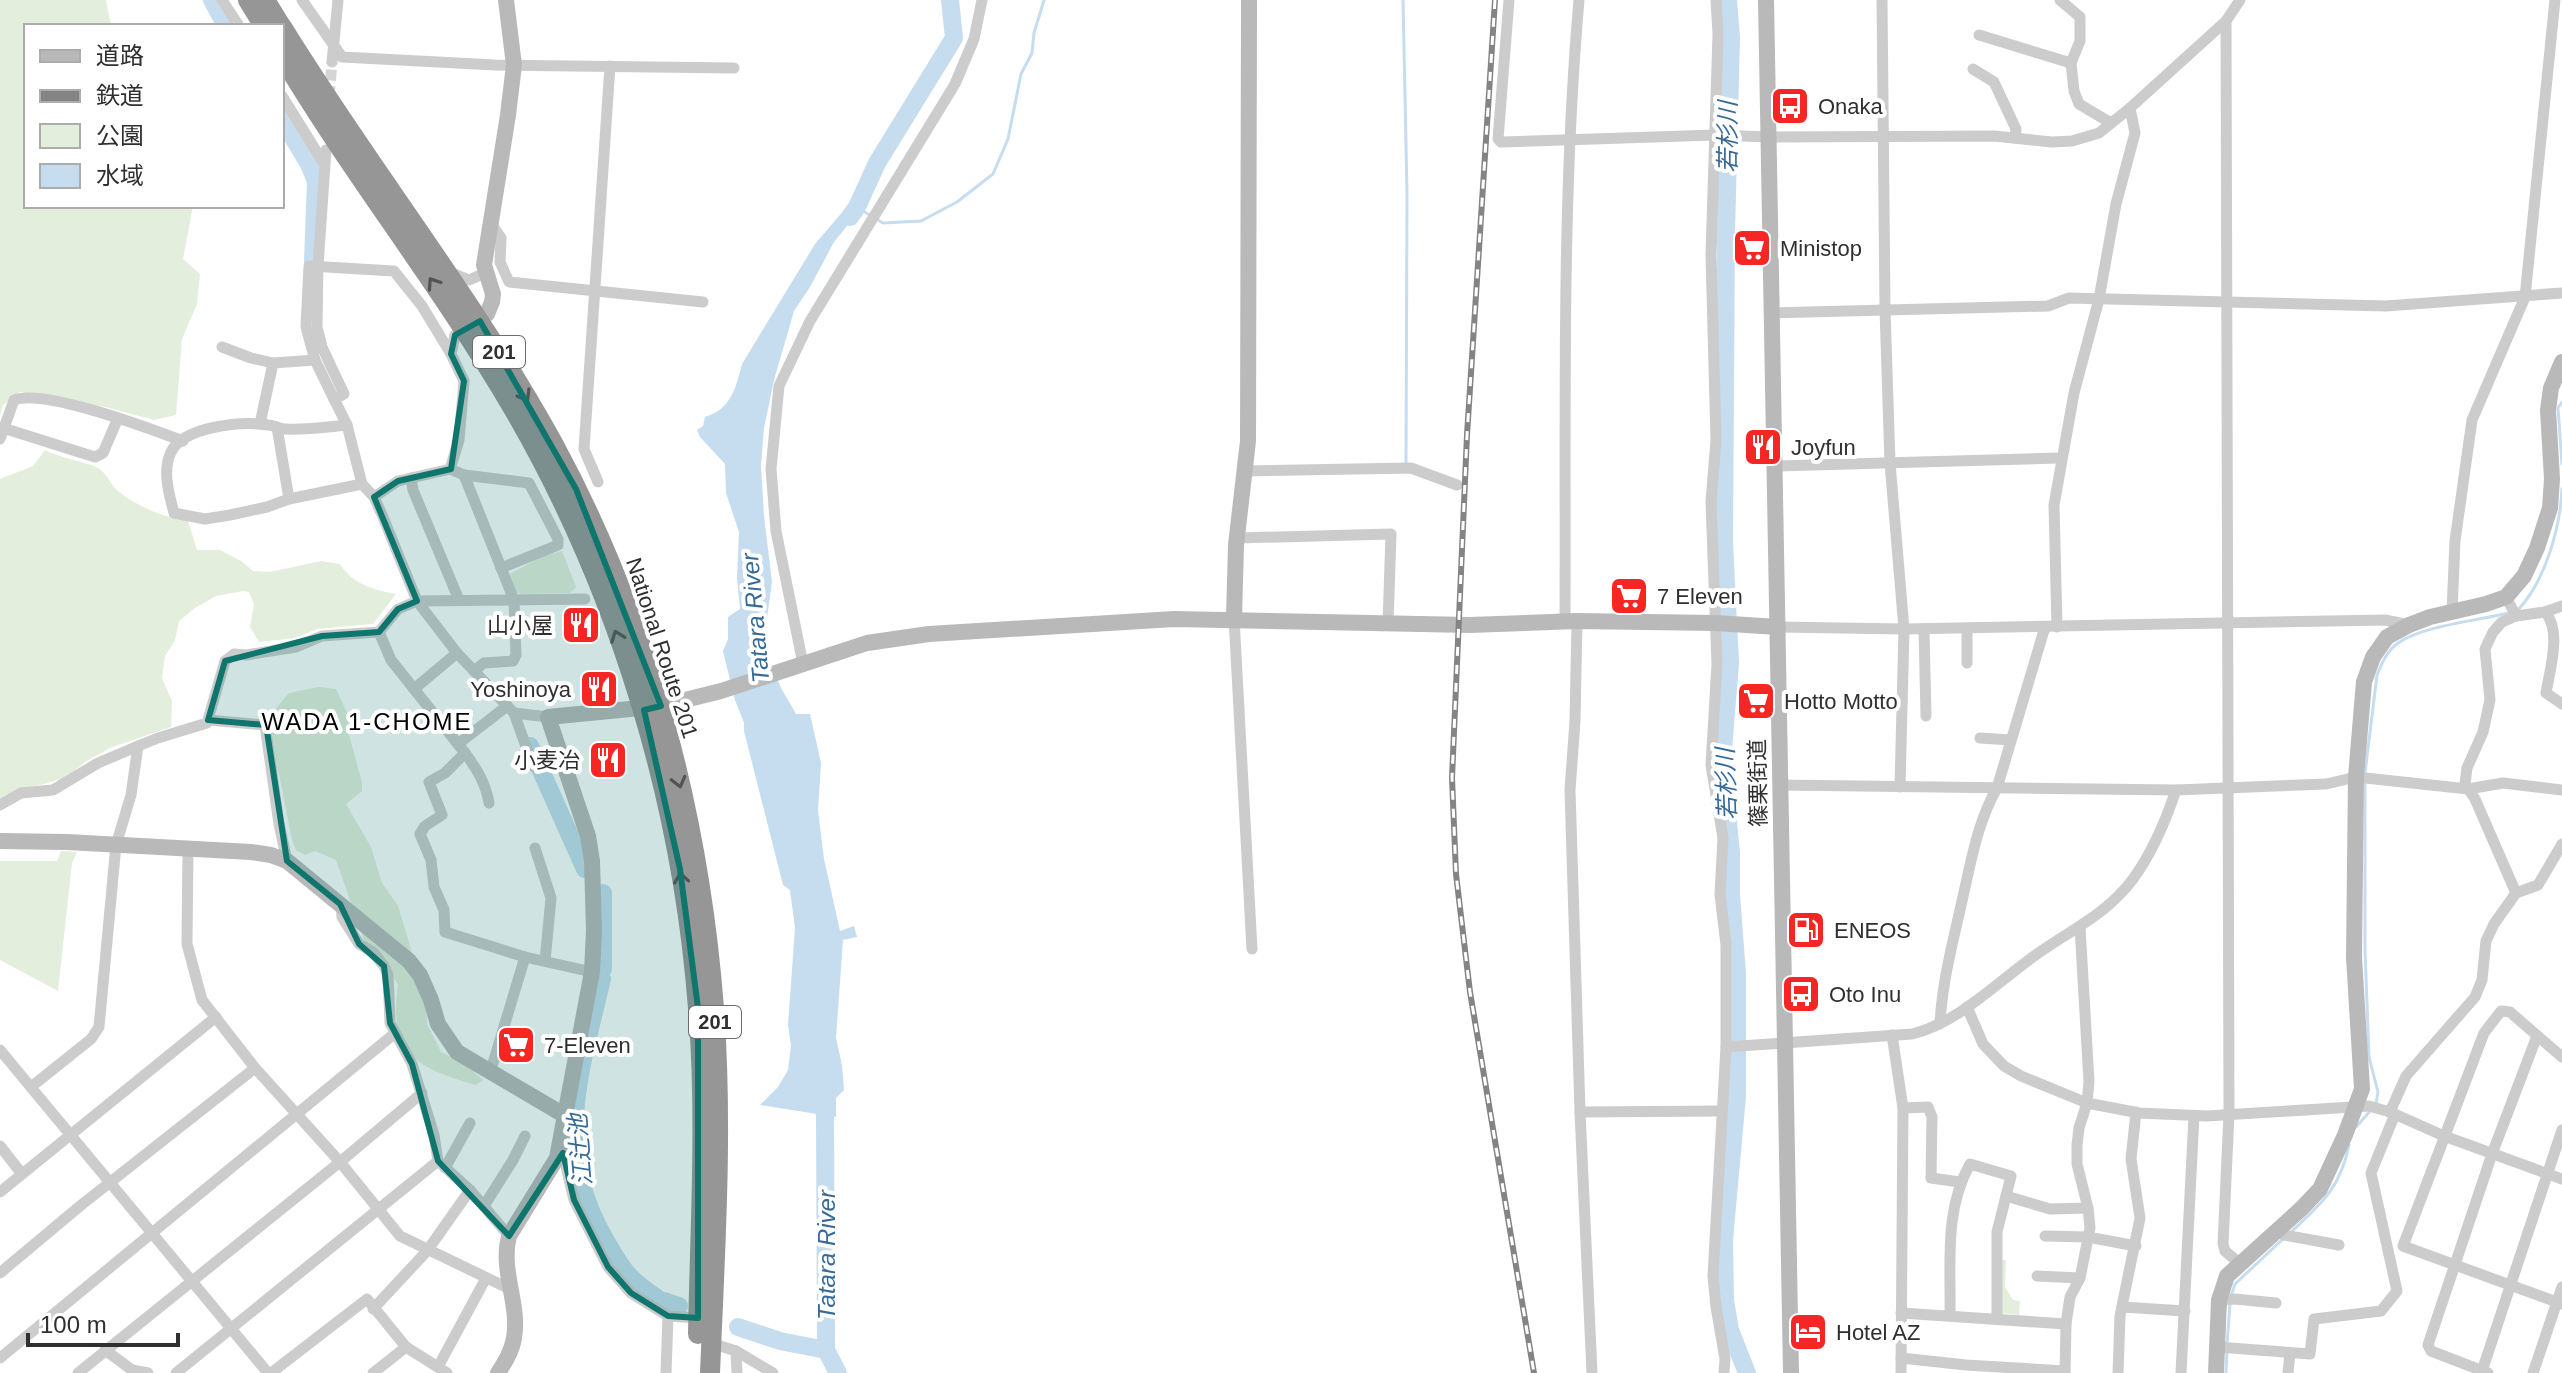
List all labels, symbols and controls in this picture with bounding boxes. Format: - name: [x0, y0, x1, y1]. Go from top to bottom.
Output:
- legend: [24, 24, 284, 208]
- text: 道路: [96, 42, 144, 69]
- text: 鉄道: [96, 82, 144, 109]
- bus stop icon: Onaka: [1769, 85, 1811, 127]
- place label: Onaka: [1818, 94, 1884, 119]
- water label: 若杉川: [1714, 98, 1741, 173]
- text: 公園: [96, 122, 144, 149]
- text: 水域: [96, 162, 144, 189]
- supermarket icon: Ministop: [1731, 227, 1773, 269]
- place label: Ministop: [1780, 236, 1862, 261]
- one-way arrow: [428, 277, 443, 291]
- road number: 201: [473, 336, 525, 368]
- one-way arrow: [515, 387, 531, 402]
- restaurant icon: Joyfun: [1742, 426, 1784, 468]
- place label: Joyfun: [1791, 435, 1856, 460]
- water label: Tatara River: [736, 551, 774, 684]
- street label: National Route 201: [621, 555, 703, 741]
- supermarket icon: 7 Eleven: [1608, 575, 1650, 617]
- place label: 7 Eleven: [1657, 584, 1743, 609]
- restaurant icon: 山小屋: [560, 604, 602, 646]
- place label: 山小屋: [487, 613, 553, 638]
- one-way arrow: [611, 630, 627, 644]
- restaurant icon: Yoshinoya: [578, 668, 620, 710]
- place label: Yoshinoya: [470, 677, 572, 702]
- supermarket icon: Hotto Motto: [1735, 680, 1777, 722]
- place label: Hotto Motto: [1784, 689, 1898, 714]
- district label: WADA 1-CHOME: [261, 708, 473, 735]
- restaurant icon: 小麦冶: [587, 739, 629, 781]
- street label: 篠栗街道: [1745, 739, 1771, 827]
- water label: 若杉川: [1711, 745, 1741, 820]
- place label: 小麦冶: [514, 748, 580, 773]
- one-way arrow: [670, 775, 687, 789]
- one-way arrow: [673, 871, 690, 884]
- fuel station icon: ENEOS: [1785, 909, 1827, 951]
- place label: ENEOS: [1834, 918, 1911, 943]
- bus stop icon: Oto Inu: [1780, 973, 1822, 1015]
- place label: Oto Inu: [1829, 982, 1901, 1007]
- road number: 201: [689, 1006, 741, 1038]
- supermarket icon: 7-Eleven: [495, 1024, 537, 1066]
- place label: 7-Eleven: [544, 1033, 631, 1058]
- water label: 江辻池: [563, 1111, 597, 1187]
- water label: Tatara River: [813, 1189, 840, 1320]
- scale bar: [28, 1297, 178, 1347]
- text: 100 m: [40, 1311, 107, 1338]
- hotel icon: Hotel AZ: [1787, 1311, 1829, 1353]
- place label: Hotel AZ: [1836, 1320, 1920, 1345]

